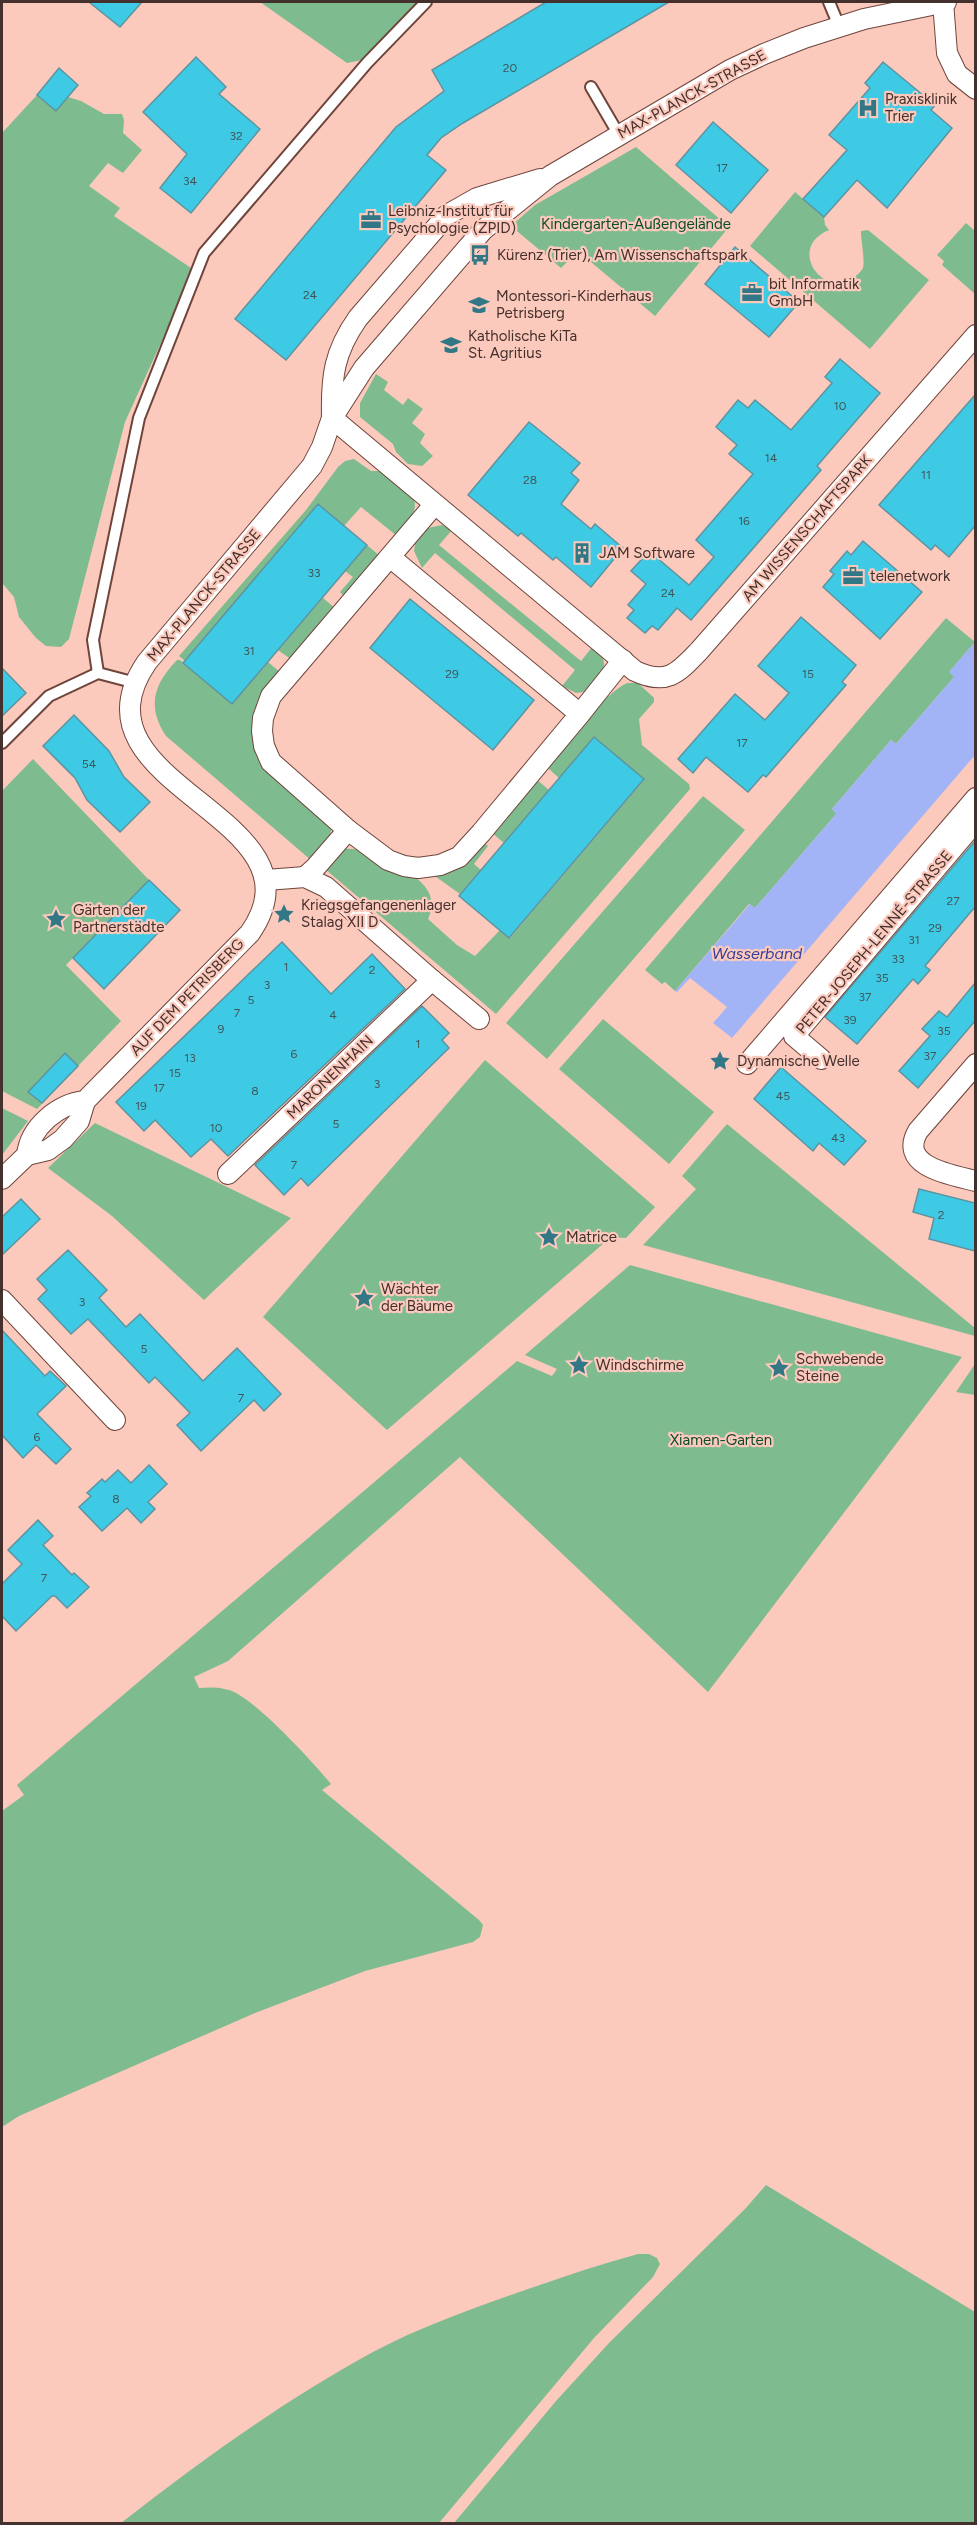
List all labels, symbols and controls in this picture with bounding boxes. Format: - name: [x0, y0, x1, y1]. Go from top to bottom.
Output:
- street label: MAX-PLANCK-STRASSE: [615, 46, 769, 142]
- house number: 20: [503, 61, 518, 75]
- place label: Praxisklinik Trier: [885, 90, 958, 125]
- hospital icon: Praxisklinik Trier: [856, 96, 880, 120]
- house number: 32: [229, 129, 243, 143]
- house number: 17: [716, 161, 728, 175]
- house number: 34: [183, 174, 198, 188]
- place label: Leibniz-Institut für Psychologie (ZPID): [388, 202, 516, 237]
- office icon: Leibniz-Institut für Psychologie (ZPID): [359, 208, 383, 232]
- park label: Kindergarten-Außengelände: [541, 215, 731, 233]
- bus stop icon: Kürenz (Trier), Am Wissenschaftspark: [468, 243, 492, 267]
- place label: Kürenz (Trier), Am Wissenschaftspark: [497, 246, 748, 264]
- place label: bit Informatik GmbH: [769, 275, 860, 310]
- office icon: bit Informatik GmbH: [740, 281, 764, 305]
- place label: Montessori-Kinderhaus Petrisberg: [496, 287, 652, 322]
- house number: 24: [303, 288, 318, 302]
- school or university icon: Montessori-Kinderhaus Petrisberg: [467, 293, 491, 317]
- place label: Katholische KiTa St. Agritius: [468, 327, 577, 362]
- school or university icon: Katholische KiTa St. Agritius: [439, 333, 463, 357]
- house number: 10: [834, 399, 847, 413]
- street label: AM WISSENSCHAFTSPARK: [738, 450, 876, 605]
- house number: 14: [765, 451, 778, 465]
- house number: 11: [921, 468, 931, 482]
- house number: 28: [523, 473, 537, 487]
- house number: 16: [738, 514, 750, 528]
- street label: MAX-PLANCK-STRASSE: [143, 525, 265, 665]
- building icon: JAM Software: [570, 541, 594, 565]
- place label: JAM Software: [599, 544, 695, 562]
- office icon: telenetwork: [841, 564, 865, 588]
- house number: 33: [307, 566, 321, 580]
- place label: telenetwork: [870, 567, 951, 585]
- house number: 24: [661, 586, 676, 600]
- house number: 31: [243, 644, 255, 658]
- house number: 29: [445, 667, 459, 681]
- house number: 15: [802, 667, 814, 681]
- house number: 17: [736, 736, 748, 750]
- house number: 54: [82, 757, 97, 771]
- street label: PETER-JOSEPH-LENNÉ-STRASSE: [792, 847, 956, 1037]
- house number: 27: [946, 894, 960, 908]
- place label: Kriegsgefangenenlager Stalag XII D: [301, 896, 456, 931]
- place label: Gärten der Partnerstädte: [73, 901, 164, 936]
- place icon: Kriegsgefangenenlager Stalag XII D: [272, 902, 296, 926]
- place icon: Gärten der Partnerstädte: [44, 907, 68, 931]
- house number: 29: [928, 921, 942, 935]
- house number: 31: [908, 933, 920, 947]
- street label: AUF DEM PETRISBERG: [126, 935, 248, 1059]
- water label: Wasserband: [712, 944, 803, 963]
- house number: 33: [891, 952, 905, 966]
- house number: 1: [284, 960, 288, 974]
- house number: 2: [369, 963, 375, 977]
- house number: 35: [875, 971, 889, 985]
- house number: 3: [264, 978, 270, 992]
- house number: 37: [859, 990, 872, 1004]
- house number: 5: [248, 993, 255, 1007]
- house number: 7: [234, 1006, 241, 1020]
- house number: 4: [329, 1008, 337, 1022]
- house number: 39: [843, 1013, 857, 1027]
- house number: 9: [218, 1022, 225, 1036]
- house number: 35: [937, 1024, 951, 1038]
- street label: MARONENHAIN: [283, 1031, 377, 1123]
- house number: 1: [416, 1037, 420, 1051]
- house number: 6: [291, 1047, 298, 1061]
- place icon: Dynamische Welle: [708, 1049, 732, 1073]
- house number: 37: [924, 1049, 937, 1063]
- house number: 13: [184, 1051, 196, 1065]
- place label: Dynamische Welle: [737, 1052, 860, 1070]
- house number: 15: [169, 1066, 181, 1080]
- house number: 3: [374, 1077, 380, 1091]
- house number: 17: [153, 1081, 165, 1095]
- house number: 8: [251, 1084, 259, 1098]
- house number: 45: [776, 1089, 790, 1103]
- house number: 19: [135, 1099, 147, 1113]
- house number: 5: [333, 1117, 340, 1131]
- house number: 10: [210, 1121, 223, 1135]
- house number: 43: [831, 1131, 845, 1145]
- house number: 7: [291, 1158, 298, 1172]
- house number: 2: [938, 1208, 944, 1222]
- place icon: Matrice: [537, 1225, 561, 1249]
- place label: Matrice: [566, 1228, 617, 1246]
- place label: Wächter der Bäume: [381, 1280, 453, 1315]
- place icon: Wächter der Bäume: [352, 1286, 376, 1310]
- house number: 3: [79, 1295, 85, 1309]
- house number: 5: [141, 1342, 148, 1356]
- place label: Schwebende Steine: [796, 1350, 884, 1385]
- place icon: Windschirme: [567, 1353, 591, 1377]
- place label: Windschirme: [596, 1356, 684, 1374]
- place icon: Schwebende Steine: [767, 1356, 791, 1380]
- house number: 7: [238, 1391, 245, 1405]
- house number: 6: [34, 1430, 41, 1444]
- park label: Xiamen-Garten: [670, 1431, 772, 1449]
- house number: 8: [112, 1492, 120, 1506]
- house number: 7: [41, 1571, 48, 1585]

